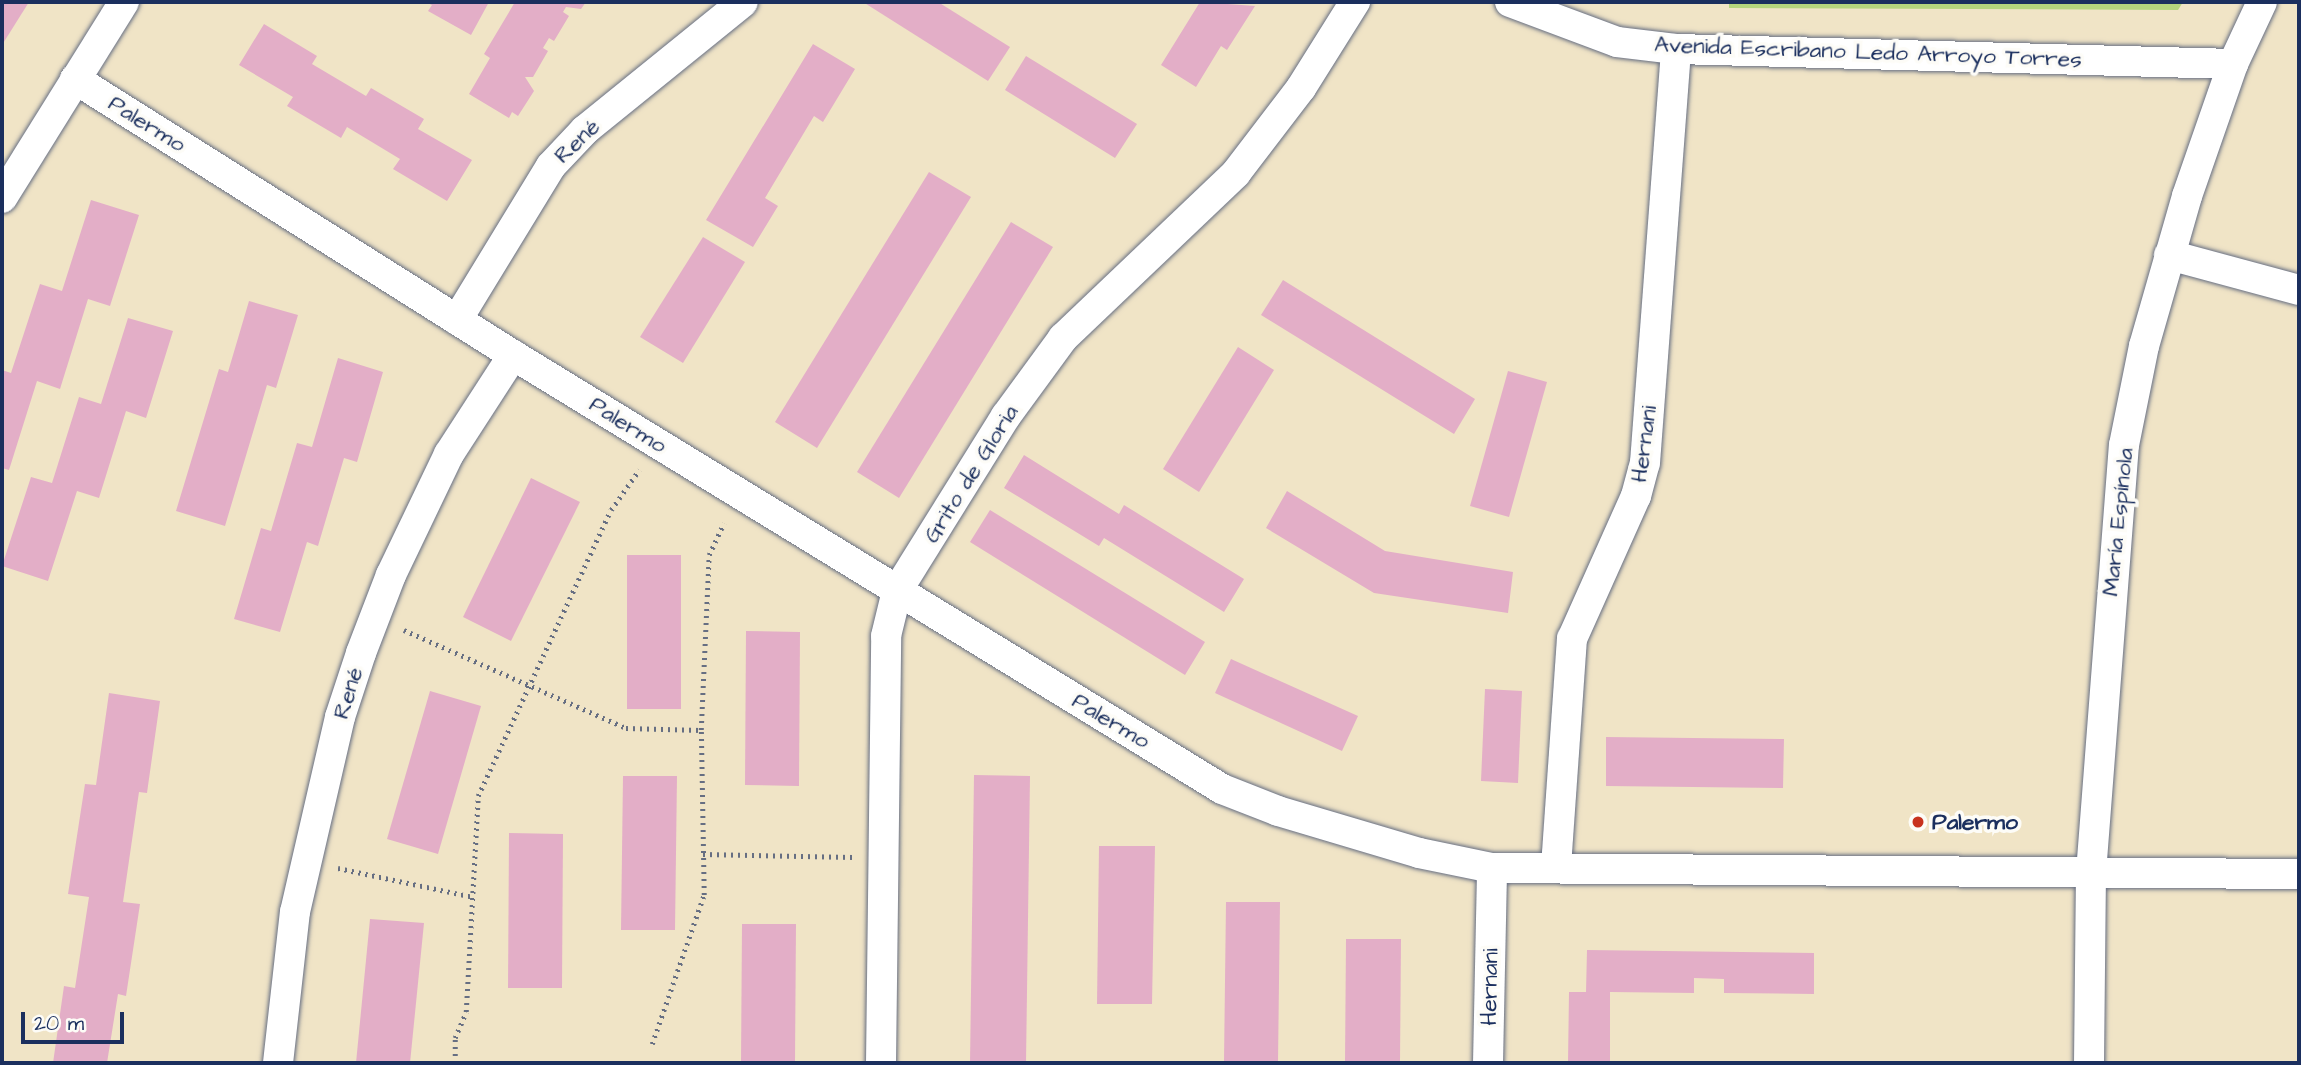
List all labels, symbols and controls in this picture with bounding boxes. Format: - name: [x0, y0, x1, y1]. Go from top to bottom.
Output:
- street label: Avenida Escribano Ledo Arroyo Torres: [1654, 31, 2082, 73]
- street label: Palermo: [103, 90, 191, 158]
- street label: René: [548, 113, 606, 169]
- street label: Palermo: [584, 391, 672, 459]
- street label: Grito de Gloria: [918, 400, 1024, 548]
- street label: Hernani: [1625, 404, 1663, 484]
- street label: María Espínola: [2096, 446, 2140, 598]
- street label: René: [327, 664, 369, 722]
- street label: Palermo: [1067, 687, 1155, 755]
- place label: Palermo: [1932, 808, 2018, 836]
- marker: Palermo: [1910, 814, 1926, 830]
- street label: Hernani: [1476, 948, 1504, 1026]
- scale bar: [24, 998, 128, 1042]
- text: 20 m: [34, 1009, 84, 1038]

